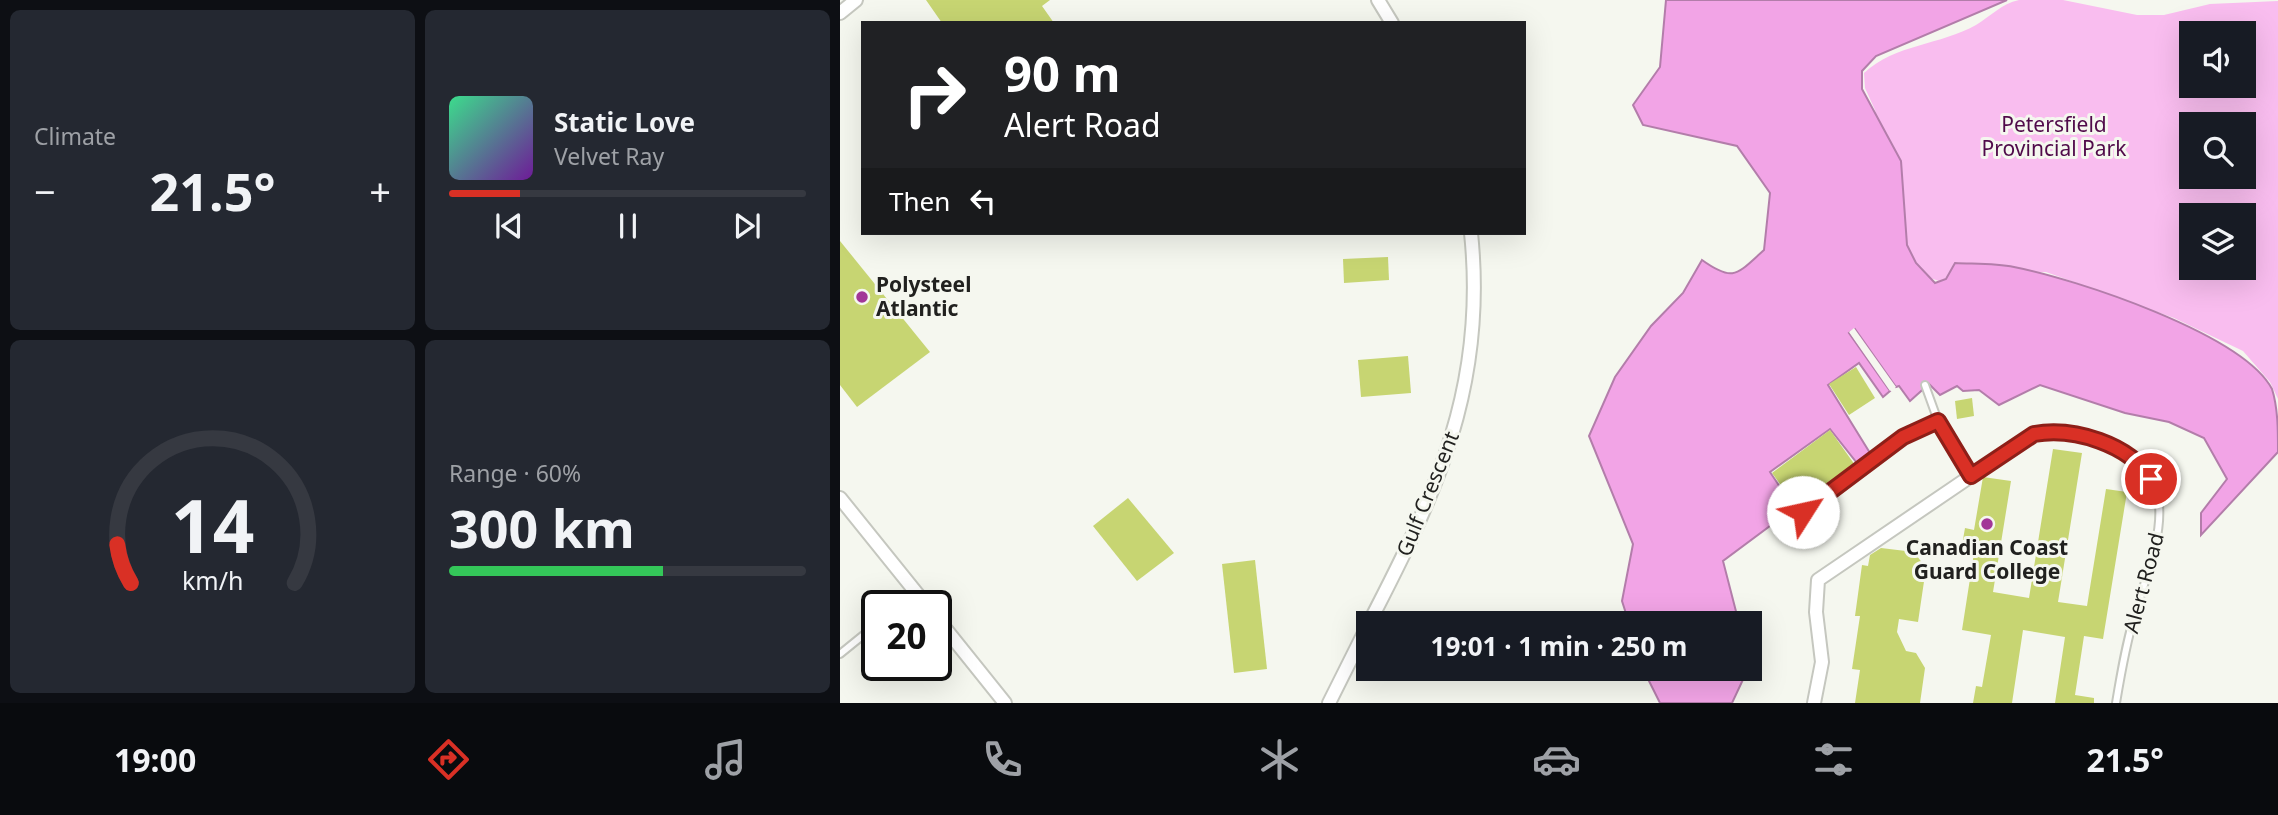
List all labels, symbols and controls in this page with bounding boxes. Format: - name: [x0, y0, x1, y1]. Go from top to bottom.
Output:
- map controls: [2179, 21, 2256, 280]
- button: sound: [2179, 21, 2256, 98]
- text: 90 m: [1004, 40, 1121, 106]
- icon: right: [889, 49, 980, 140]
- text: Alert Road: [1004, 103, 1161, 146]
- text: Static Love: [554, 104, 695, 140]
- park label: Petersfield Provincial Park: [1982, 110, 2127, 162]
- button: search: [2179, 112, 2256, 189]
- text: Climate: [34, 120, 116, 152]
- text: Velvet Ray: [554, 140, 664, 172]
- text: 21.5°: [150, 155, 275, 226]
- text: −: [34, 165, 56, 217]
- text: +: [369, 165, 391, 217]
- icon: left: [964, 182, 1002, 220]
- text: Then: [889, 183, 950, 219]
- button: layers: [2179, 203, 2256, 280]
- icon: previous: [490, 207, 528, 245]
- icon: pause: [609, 207, 647, 245]
- icon: next: [728, 207, 766, 245]
- place label: Polysteel Atlantic: [876, 270, 971, 322]
- marker: Polysteel Atlantic: [854, 289, 870, 305]
- street label: Gulf Crescent: [1389, 427, 1465, 560]
- pin: [2121, 449, 2181, 509]
- text: Range · 60%: [449, 457, 581, 489]
- icon: arrive: [2132, 460, 2170, 498]
- text: 14: [171, 475, 254, 574]
- position arrow: [1766, 475, 1840, 549]
- text: 300 km: [449, 492, 635, 563]
- marker: Canadian Coast Guard College: [1979, 516, 1995, 532]
- street label: Alert Road: [2116, 529, 2170, 636]
- place label: Canadian Coast Guard College: [1906, 533, 2068, 585]
- text: km/h: [182, 562, 243, 596]
- speed limit sign: 20: [861, 590, 952, 681]
- text: 19:01 · 1 min · 250 m: [1431, 628, 1687, 664]
- icon: directions: [424, 735, 473, 784]
- icon: music: [701, 735, 750, 784]
- icon: phone: [978, 735, 1027, 784]
- icon: climate: [1255, 735, 1304, 784]
- icon: car: [1532, 735, 1581, 784]
- icon: filters: [1809, 735, 1858, 784]
- text: 19:00: [114, 738, 196, 781]
- text: 21.5°: [2086, 738, 2164, 781]

